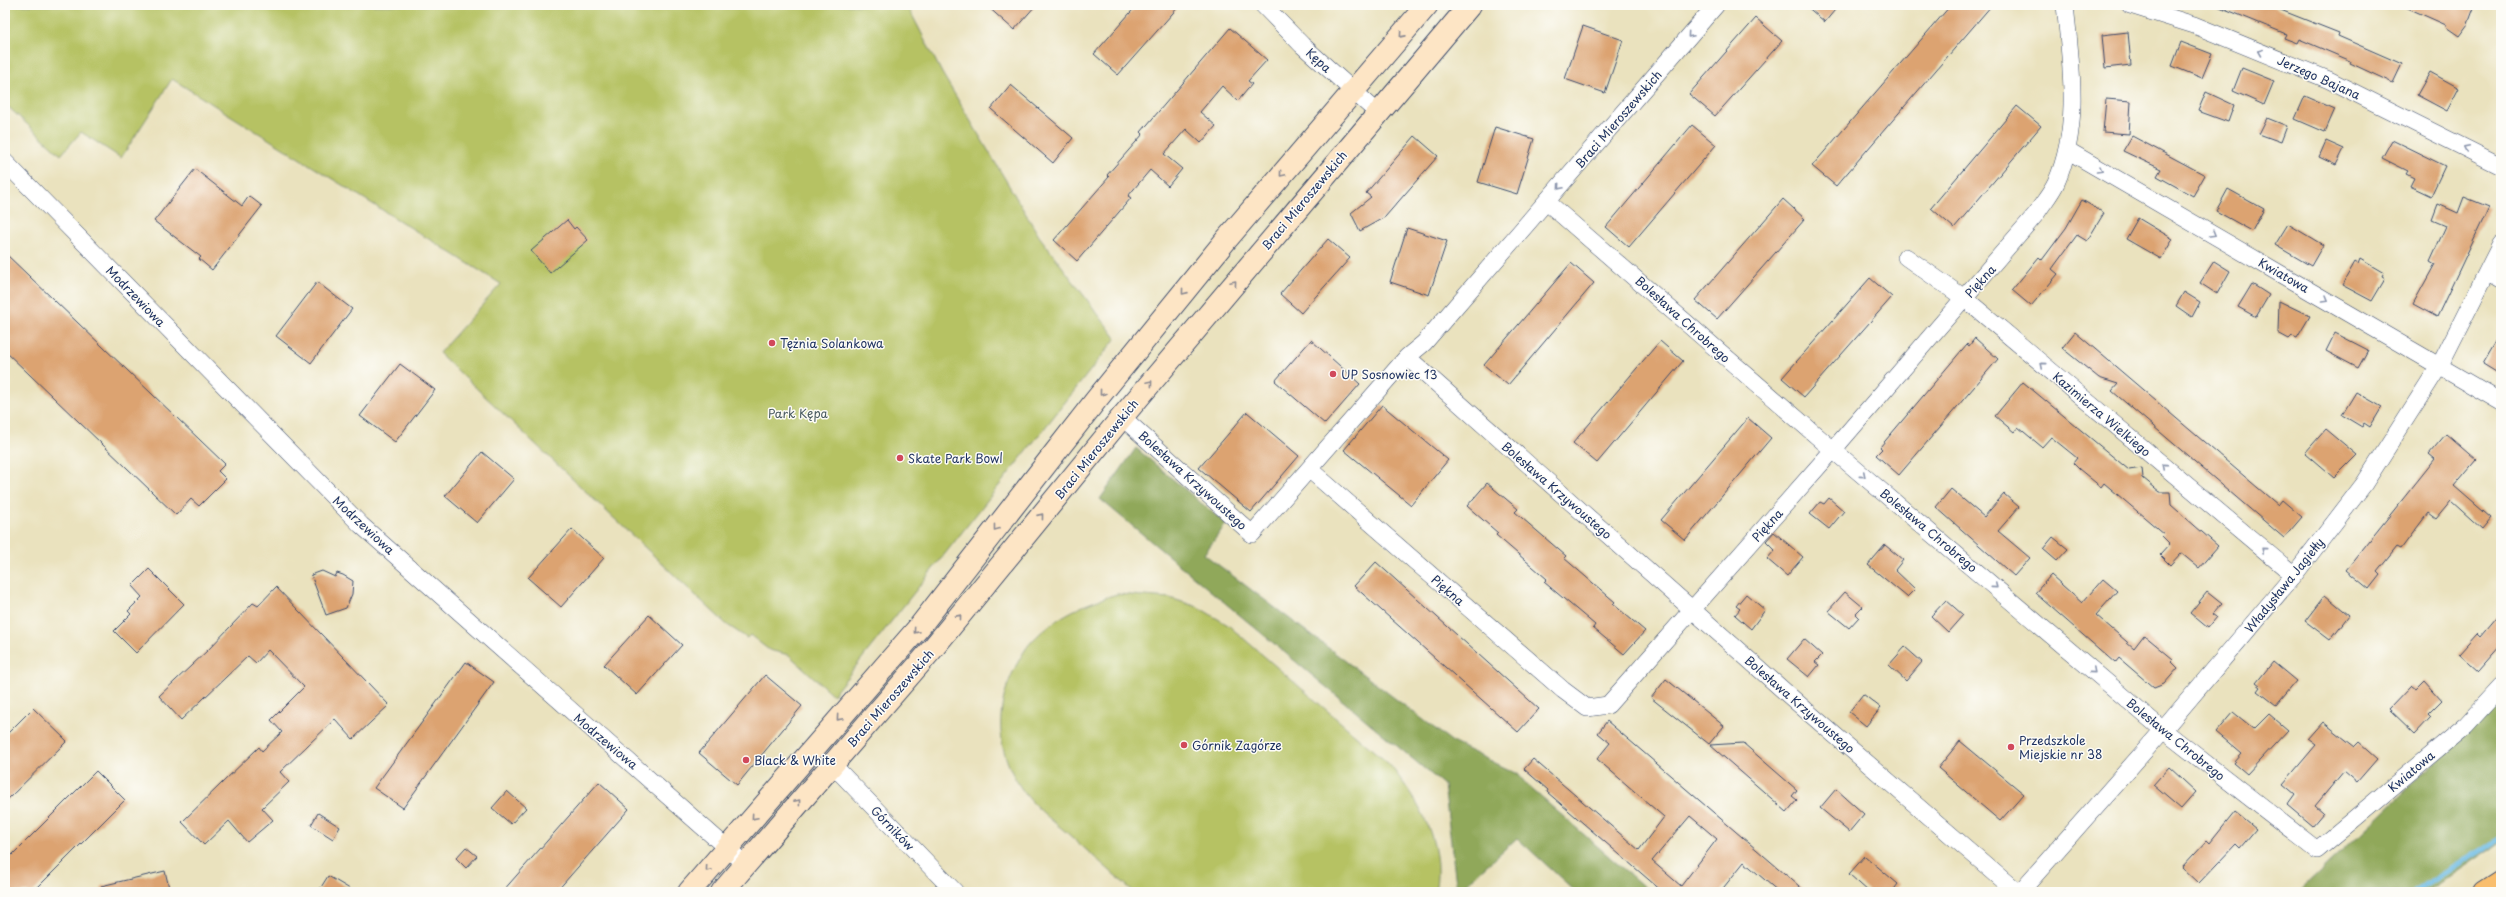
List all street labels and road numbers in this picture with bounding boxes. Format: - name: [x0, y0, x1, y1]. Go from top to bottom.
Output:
- street label: Kępa: [1302, 44, 1336, 77]
- street label: Jerzego Bajana: [2275, 51, 2364, 104]
- street label: Braci Mieroszewskich: [1570, 66, 1666, 172]
- street label: Braci Mieroszewskich: [1257, 147, 1351, 253]
- street label: Kwiatowa: [2255, 253, 2313, 297]
- street label: Piękna: [1960, 260, 2000, 301]
- street label: Modrzewiowa: [102, 261, 170, 331]
- street label: Bolesława Chrobrego: [1632, 271, 1735, 367]
- street label: Kazimierza Wielkiego: [2049, 368, 2155, 461]
- street label: Braci Mieroszewskich: [1050, 395, 1142, 503]
- street label: Bolesława Krzywoustego: [1135, 426, 1251, 534]
- street label: Bolesława Krzywoustego: [1498, 437, 1616, 543]
- street label: Bolesława Chrobrego: [1876, 484, 1982, 576]
- street label: Modrzewiowa: [329, 492, 399, 559]
- street label: Piękna: [1747, 504, 1787, 545]
- street label: Władysława Jagiełły: [2240, 534, 2328, 636]
- street label: Piękna: [1428, 571, 1469, 610]
- street label: Braci Mieroszewskich: [842, 645, 938, 751]
- street label: Bolesława Krzywoustego: [1741, 651, 1859, 757]
- street label: Bolesława Chrobrego: [2123, 694, 2229, 785]
- street label: Modrzewiowa: [570, 709, 642, 773]
- street label: Kwiatowa: [2384, 746, 2439, 796]
- street label: Górników: [867, 802, 919, 855]

